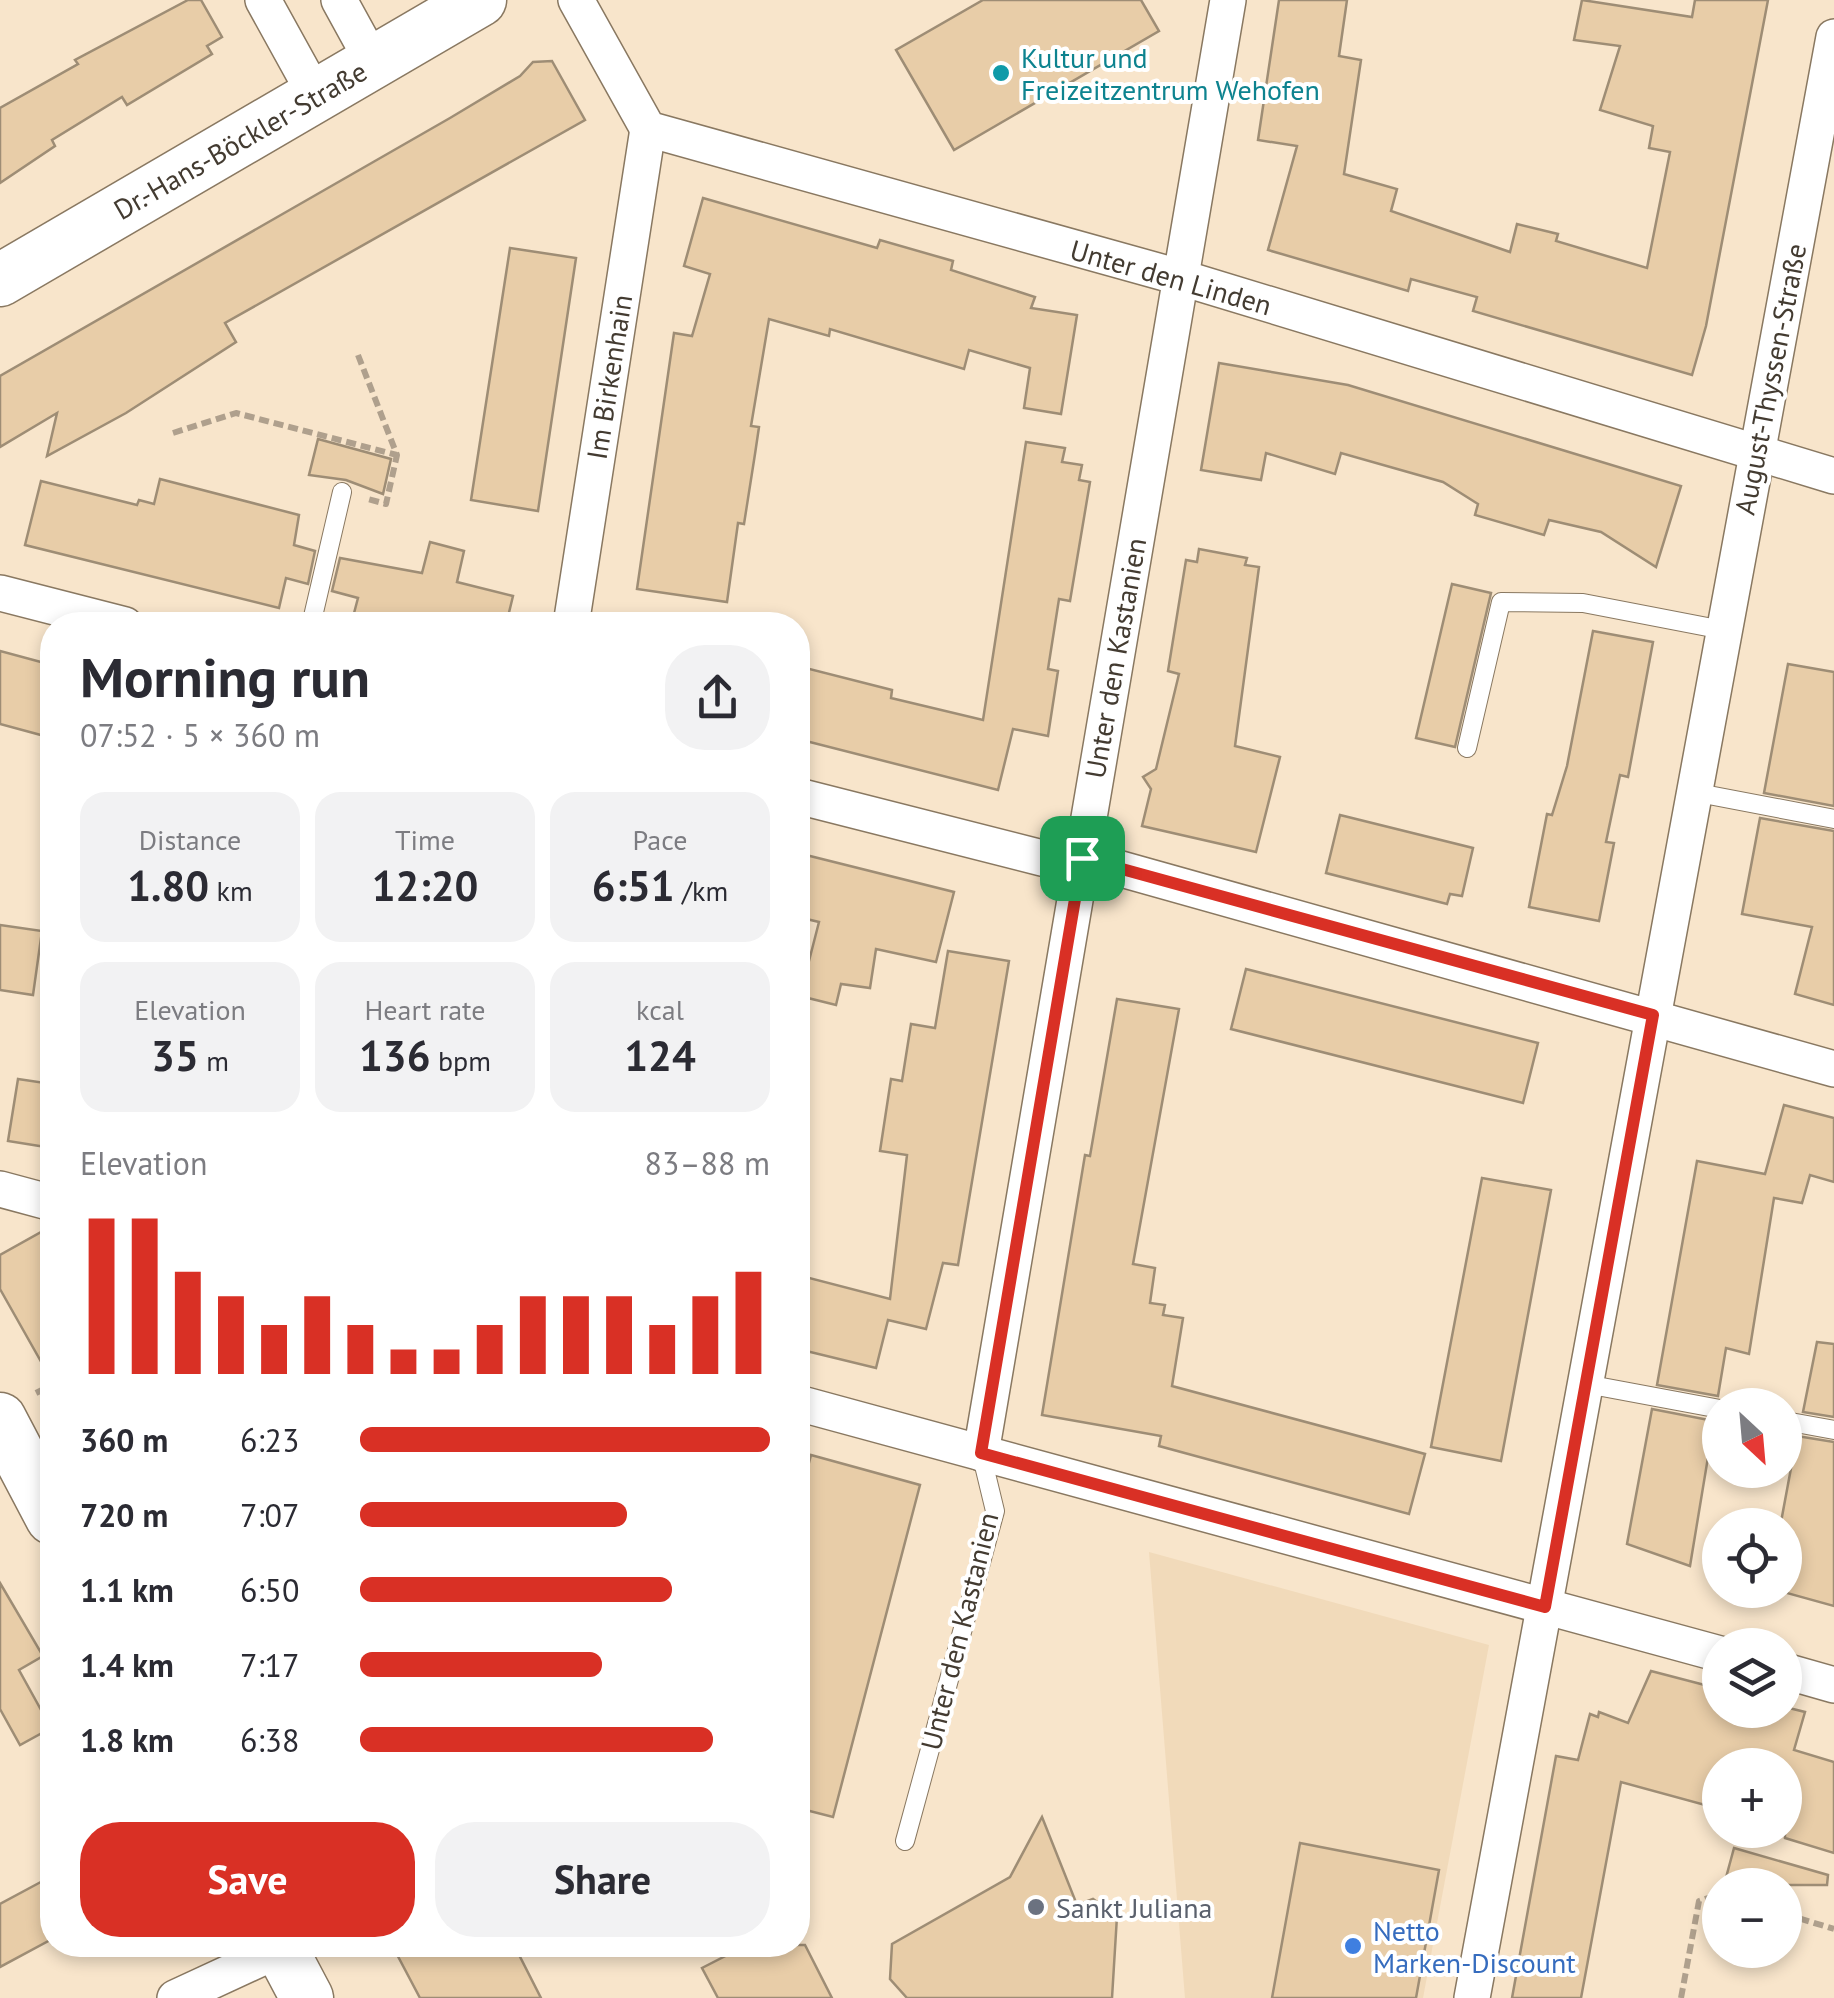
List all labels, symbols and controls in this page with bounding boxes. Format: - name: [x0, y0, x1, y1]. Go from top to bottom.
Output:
- place label: Kultur und Freizeitzentrum Wehofen: [1021, 39, 1320, 108]
- street label: Dr.-Hans-Böckler-Straße: [107, 52, 373, 228]
- marker: Kultur und Freizeitzentrum Wehofen: [990, 62, 1012, 84]
- street label: Unter den Linden: [1066, 231, 1276, 323]
- street label: August-Thyssen-Straße: [1726, 240, 1814, 518]
- street label: Im Birkenhain: [578, 292, 640, 462]
- street label: Unter den Kastanien: [1076, 535, 1154, 781]
- text: Morning run: [80, 641, 370, 712]
- button: share: [665, 645, 770, 750]
- text: 07:52 · 5 × 360 m: [80, 714, 320, 756]
- pin: [1040, 816, 1125, 901]
- text: Distance: [139, 821, 241, 858]
- text: Time: [395, 821, 455, 858]
- text: Pace: [633, 821, 687, 858]
- icon: arrive: [1055, 831, 1110, 886]
- text: 1.80: [127, 858, 209, 913]
- text: 12:20: [372, 858, 478, 913]
- text: 6:51: [592, 858, 675, 913]
- text: km: [209, 872, 253, 909]
- text: /km: [675, 872, 728, 909]
- text: Elevation: [134, 991, 246, 1028]
- text: Heart rate: [364, 991, 486, 1028]
- text: kcal: [636, 991, 684, 1028]
- text: 35: [151, 1028, 199, 1083]
- text: 136: [359, 1028, 430, 1083]
- text: 124: [624, 1028, 696, 1083]
- text: m: [199, 1042, 229, 1079]
- text: bpm: [430, 1042, 491, 1079]
- text: Elevation: [80, 1142, 207, 1184]
- text: 83–88 m: [645, 1142, 770, 1184]
- north arrow: [1702, 1388, 1802, 1488]
- map controls: [1702, 1388, 1802, 1968]
- text: 360 m: [80, 1419, 168, 1461]
- text: 6:23: [240, 1419, 299, 1461]
- text: 720 m: [80, 1494, 168, 1536]
- text: 7:07: [240, 1494, 299, 1536]
- street label: Unter den Kastanien: [912, 1508, 1006, 1754]
- button: locate: [1702, 1508, 1802, 1608]
- text: 1.1 km: [80, 1569, 174, 1611]
- text: 6:50: [240, 1569, 299, 1611]
- button: layers: [1702, 1628, 1802, 1728]
- text: 1.4 km: [80, 1644, 174, 1686]
- text: 7:17: [240, 1644, 299, 1686]
- text: 1.8 km: [80, 1719, 174, 1761]
- text: 6:38: [240, 1719, 299, 1761]
- button: +: [1702, 1748, 1802, 1848]
- button: Save: [80, 1822, 415, 1937]
- button: Share: [435, 1822, 770, 1937]
- button: −: [1702, 1868, 1802, 1968]
- place label: Sankt Juliana: [1056, 1889, 1212, 1926]
- marker: Sankt Juliana: [1025, 1896, 1047, 1918]
- place label: Netto Marken-Discount: [1373, 1912, 1576, 1981]
- marker: Netto Marken-Discount: [1342, 1935, 1364, 1957]

